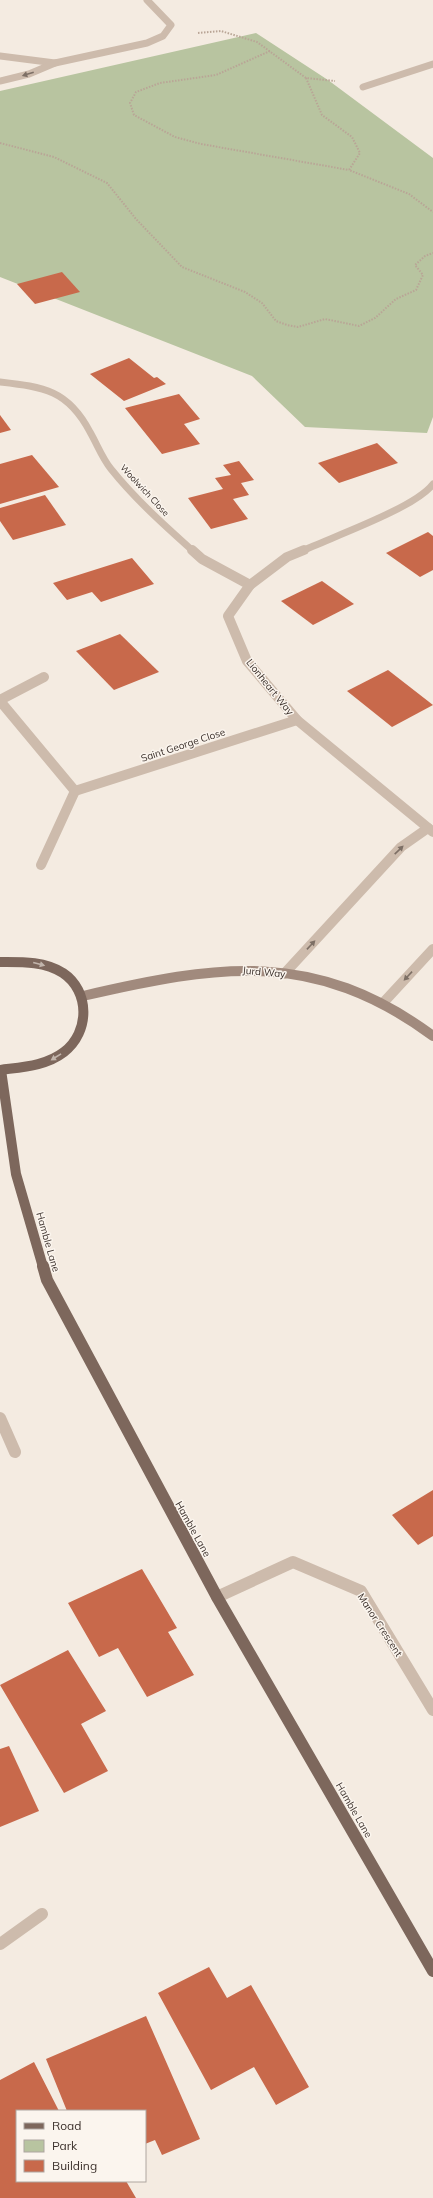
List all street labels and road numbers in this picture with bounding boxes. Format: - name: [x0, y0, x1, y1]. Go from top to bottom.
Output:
- street label: Woolwich Close: [118, 462, 172, 518]
- street label: Lionheart Way: [243, 656, 297, 718]
- street label: Saint George Close: [139, 725, 227, 765]
- street label: Jurd Way: [242, 964, 287, 980]
- street label: Hamble Lane: [33, 1211, 63, 1273]
- street label: Hamble Lane: [172, 1499, 214, 1559]
- street label: Manor Crescent: [355, 1591, 406, 1660]
- street label: Hamble Lane: [333, 1780, 375, 1840]

